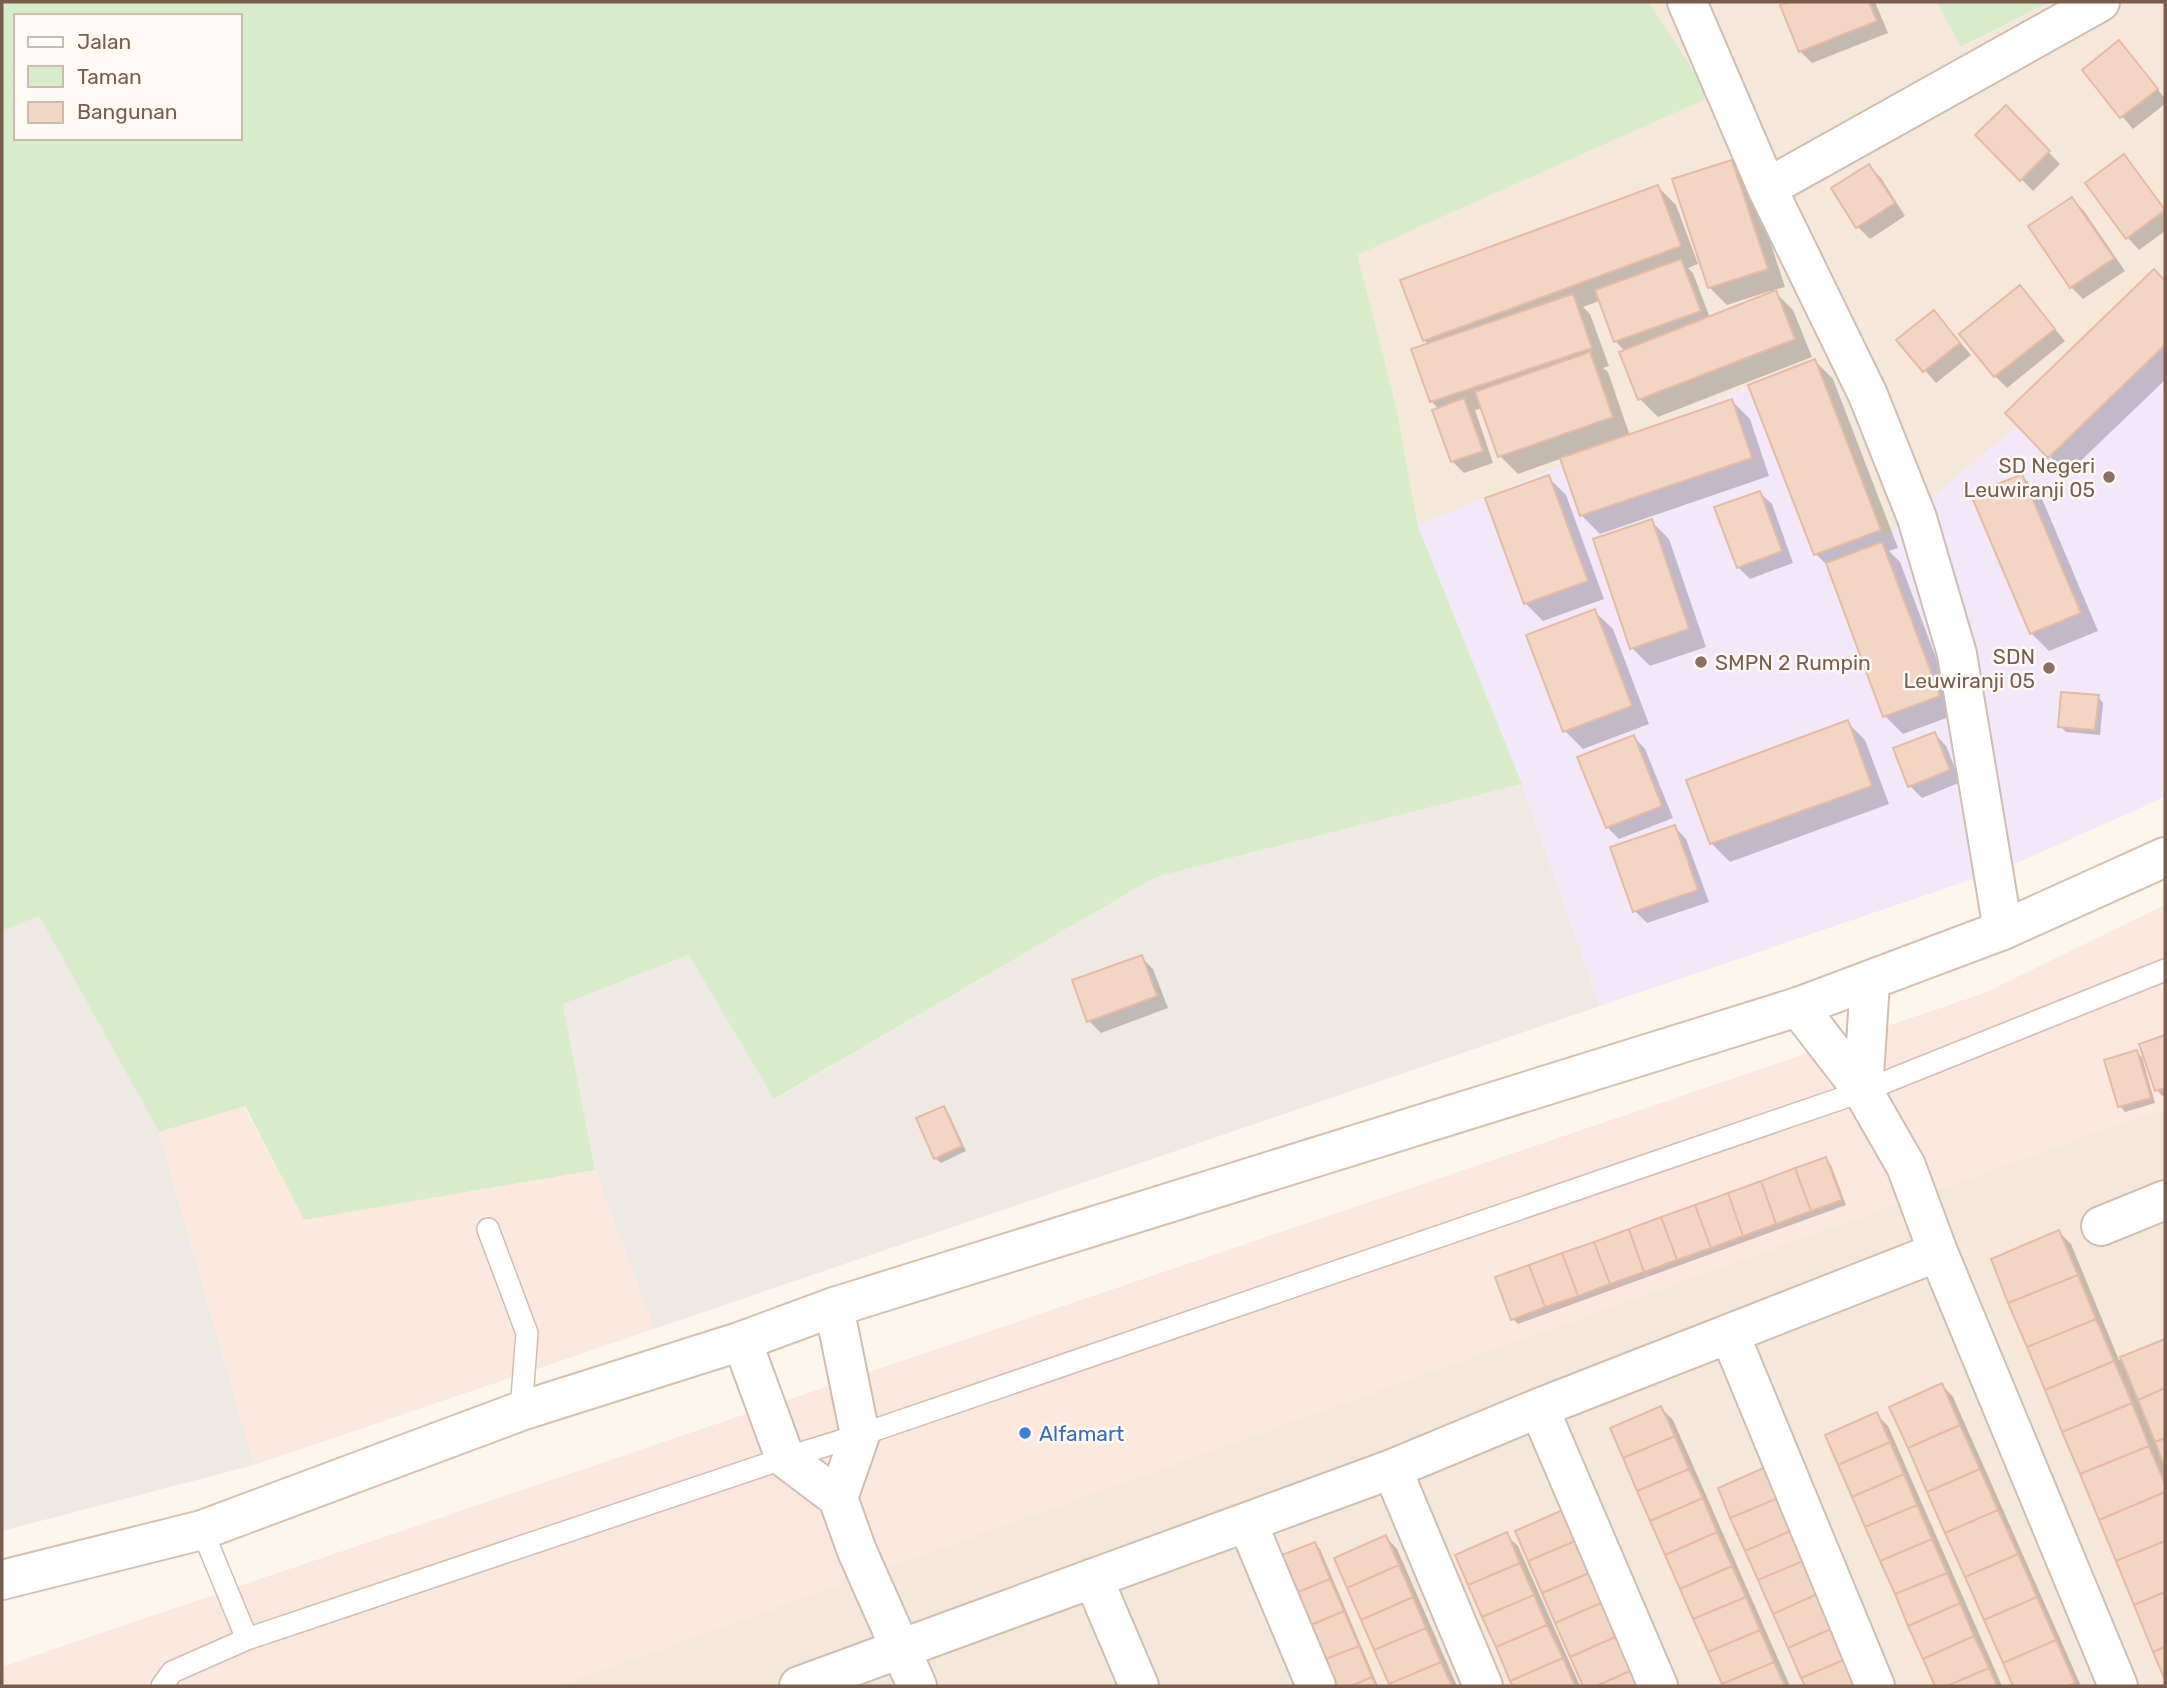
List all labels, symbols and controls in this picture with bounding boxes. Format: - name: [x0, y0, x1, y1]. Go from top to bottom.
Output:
- legend: [14, 14, 242, 140]
- text: Jalan: [77, 29, 131, 54]
- text: Taman: [77, 64, 142, 89]
- text: Bangunan: [77, 99, 178, 124]
- place label: SD Negeri Leuwiranji 05: [1964, 453, 2095, 502]
- marker: SD Negeri Leuwiranji 05: [2101, 469, 2117, 485]
- place label: SDN Leuwiranji 05: [1904, 644, 2035, 693]
- place label: SMPN 2 Rumpin: [1715, 650, 1871, 675]
- marker: SMPN 2 Rumpin: [1693, 654, 1709, 670]
- marker: SDN Leuwiranji 05: [2041, 660, 2057, 676]
- place label: Alfamart: [1039, 1421, 1124, 1446]
- marker: Alfamart: [1017, 1425, 1033, 1441]

